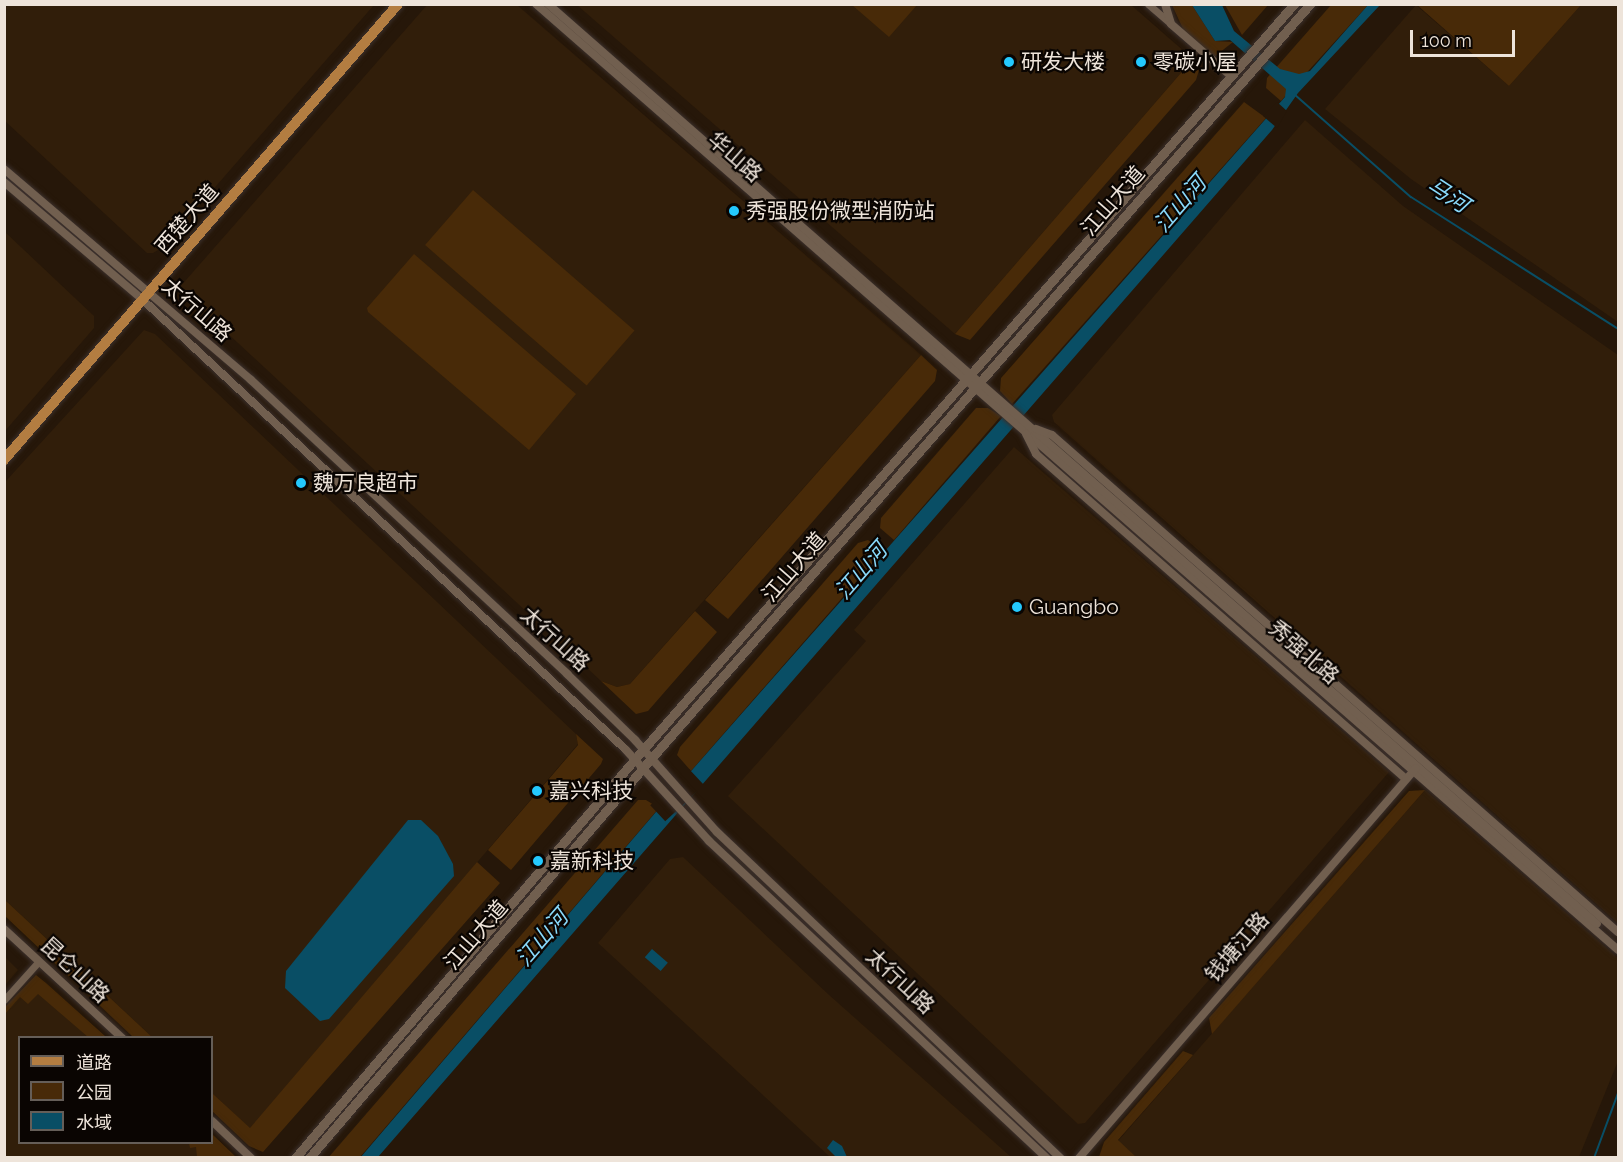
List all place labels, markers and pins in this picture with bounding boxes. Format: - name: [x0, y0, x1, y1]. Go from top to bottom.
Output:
- place label: 研发大楼: [1021, 49, 1105, 75]
- place label: 零碳小屋: [1153, 49, 1237, 75]
- marker: 研发大楼: [1002, 55, 1016, 69]
- marker: 零碳小屋: [1134, 55, 1148, 69]
- place label: 秀强股份微型消防站: [746, 198, 935, 224]
- marker: 秀强股份微型消防站: [727, 204, 741, 218]
- place label: 魏万良超市: [313, 470, 418, 496]
- marker: 魏万良超市: [294, 476, 308, 490]
- place label: Guangbo: [1029, 594, 1119, 620]
- marker: Guangbo: [1010, 600, 1024, 614]
- place label: 嘉兴科技: [549, 778, 633, 804]
- marker: 嘉兴科技: [530, 784, 544, 798]
- place label: 嘉新科技: [550, 848, 634, 874]
- marker: 嘉新科技: [531, 854, 545, 868]

